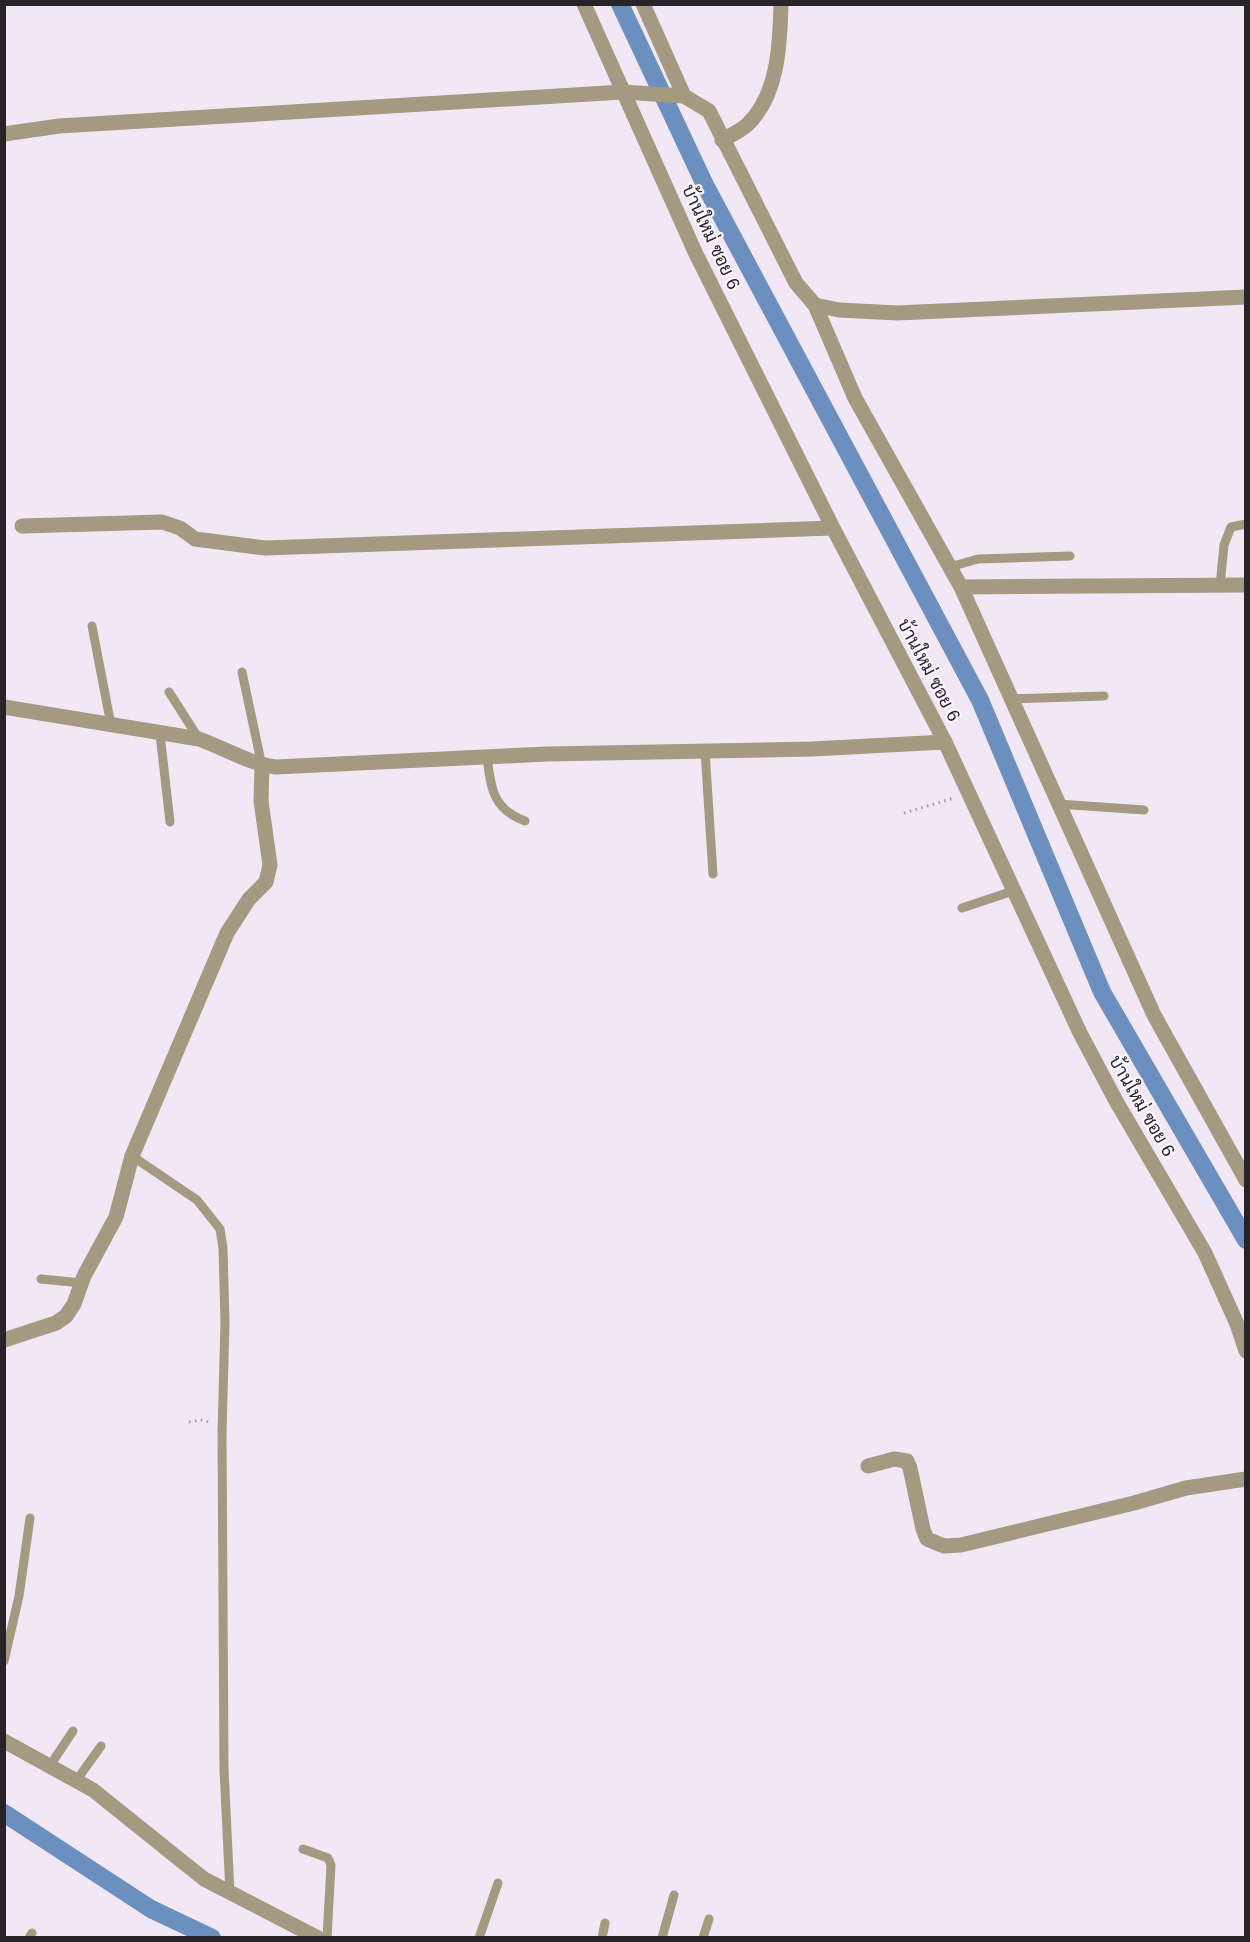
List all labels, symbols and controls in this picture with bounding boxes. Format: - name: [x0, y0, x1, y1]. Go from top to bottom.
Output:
- street label: บ้านใหม่ ซอย 6: [678, 180, 747, 292]
- street label: บ้านใหม่ ซอย 6: [894, 614, 967, 725]
- street label: บ้านใหม่ ซอย 6: [1105, 1051, 1182, 1160]

